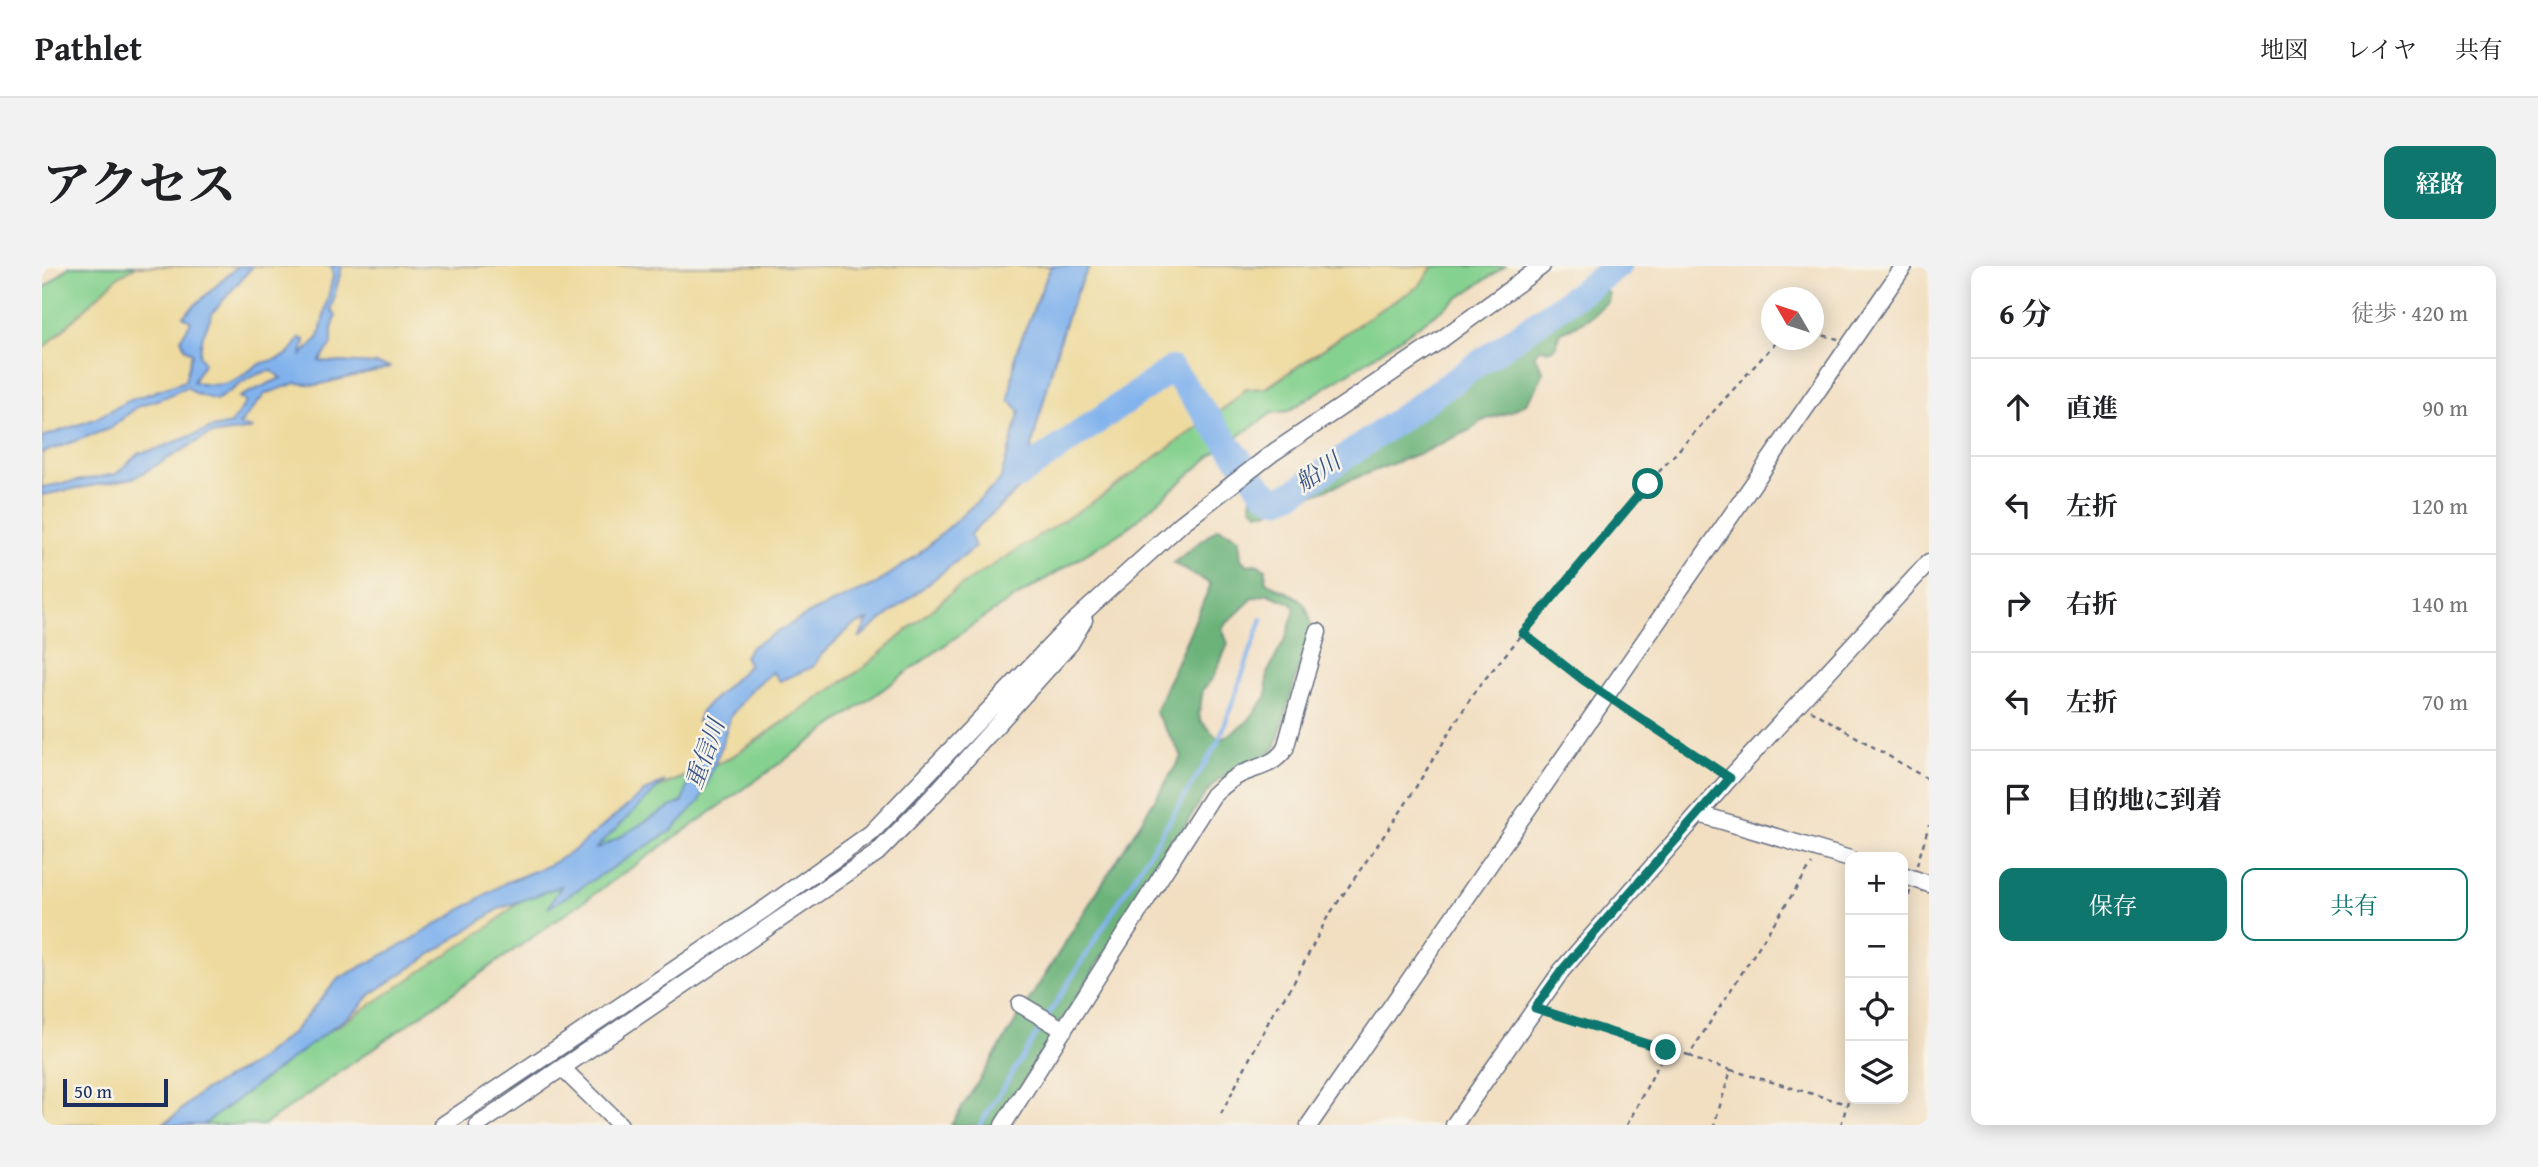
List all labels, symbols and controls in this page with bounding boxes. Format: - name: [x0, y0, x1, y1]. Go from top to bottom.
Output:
- text: Pathlet: [35, 24, 142, 72]
- text: 地図: [2260, 32, 2308, 67]
- text: レイヤ: [2346, 32, 2417, 67]
- text: 共有: [2455, 32, 2503, 67]
- button: 経路: [2384, 146, 2496, 219]
- text: アクセス: [42, 147, 237, 219]
- north arrow: [1761, 287, 1824, 350]
- text: 6 分: [1999, 291, 2051, 335]
- text: 徒歩 · 420 m: [2351, 296, 2468, 329]
- icon: ahead: [1999, 388, 2037, 426]
- text: 直進: [2066, 388, 2118, 427]
- text: 90 m: [2422, 391, 2468, 424]
- water label: 船川: [1288, 442, 1350, 500]
- route start: [1632, 468, 1663, 499]
- icon: left: [1999, 486, 2037, 524]
- text: 左折: [2066, 486, 2118, 525]
- text: 120 m: [2411, 489, 2468, 522]
- icon: right: [1999, 584, 2037, 622]
- text: 右折: [2066, 584, 2118, 623]
- text: 140 m: [2411, 587, 2468, 620]
- icon: left: [1999, 682, 2037, 720]
- text: 左折: [2066, 682, 2118, 721]
- text: 70 m: [2422, 685, 2468, 718]
- water label: 重信川: [676, 711, 734, 794]
- icon: arrive: [1999, 780, 2037, 818]
- text: 目的地に到着: [2066, 780, 2222, 819]
- map controls: [1845, 852, 1908, 1104]
- button: +: [1845, 852, 1908, 915]
- button: 保存: [1999, 868, 2227, 941]
- button: 共有: [2241, 868, 2468, 941]
- button: −: [1845, 915, 1908, 978]
- button: locate: [1845, 978, 1908, 1041]
- route end: [1650, 1034, 1681, 1065]
- button: layers: [1845, 1041, 1908, 1104]
- scale bar: [63, 1076, 168, 1108]
- text: 50 m: [74, 1077, 112, 1105]

